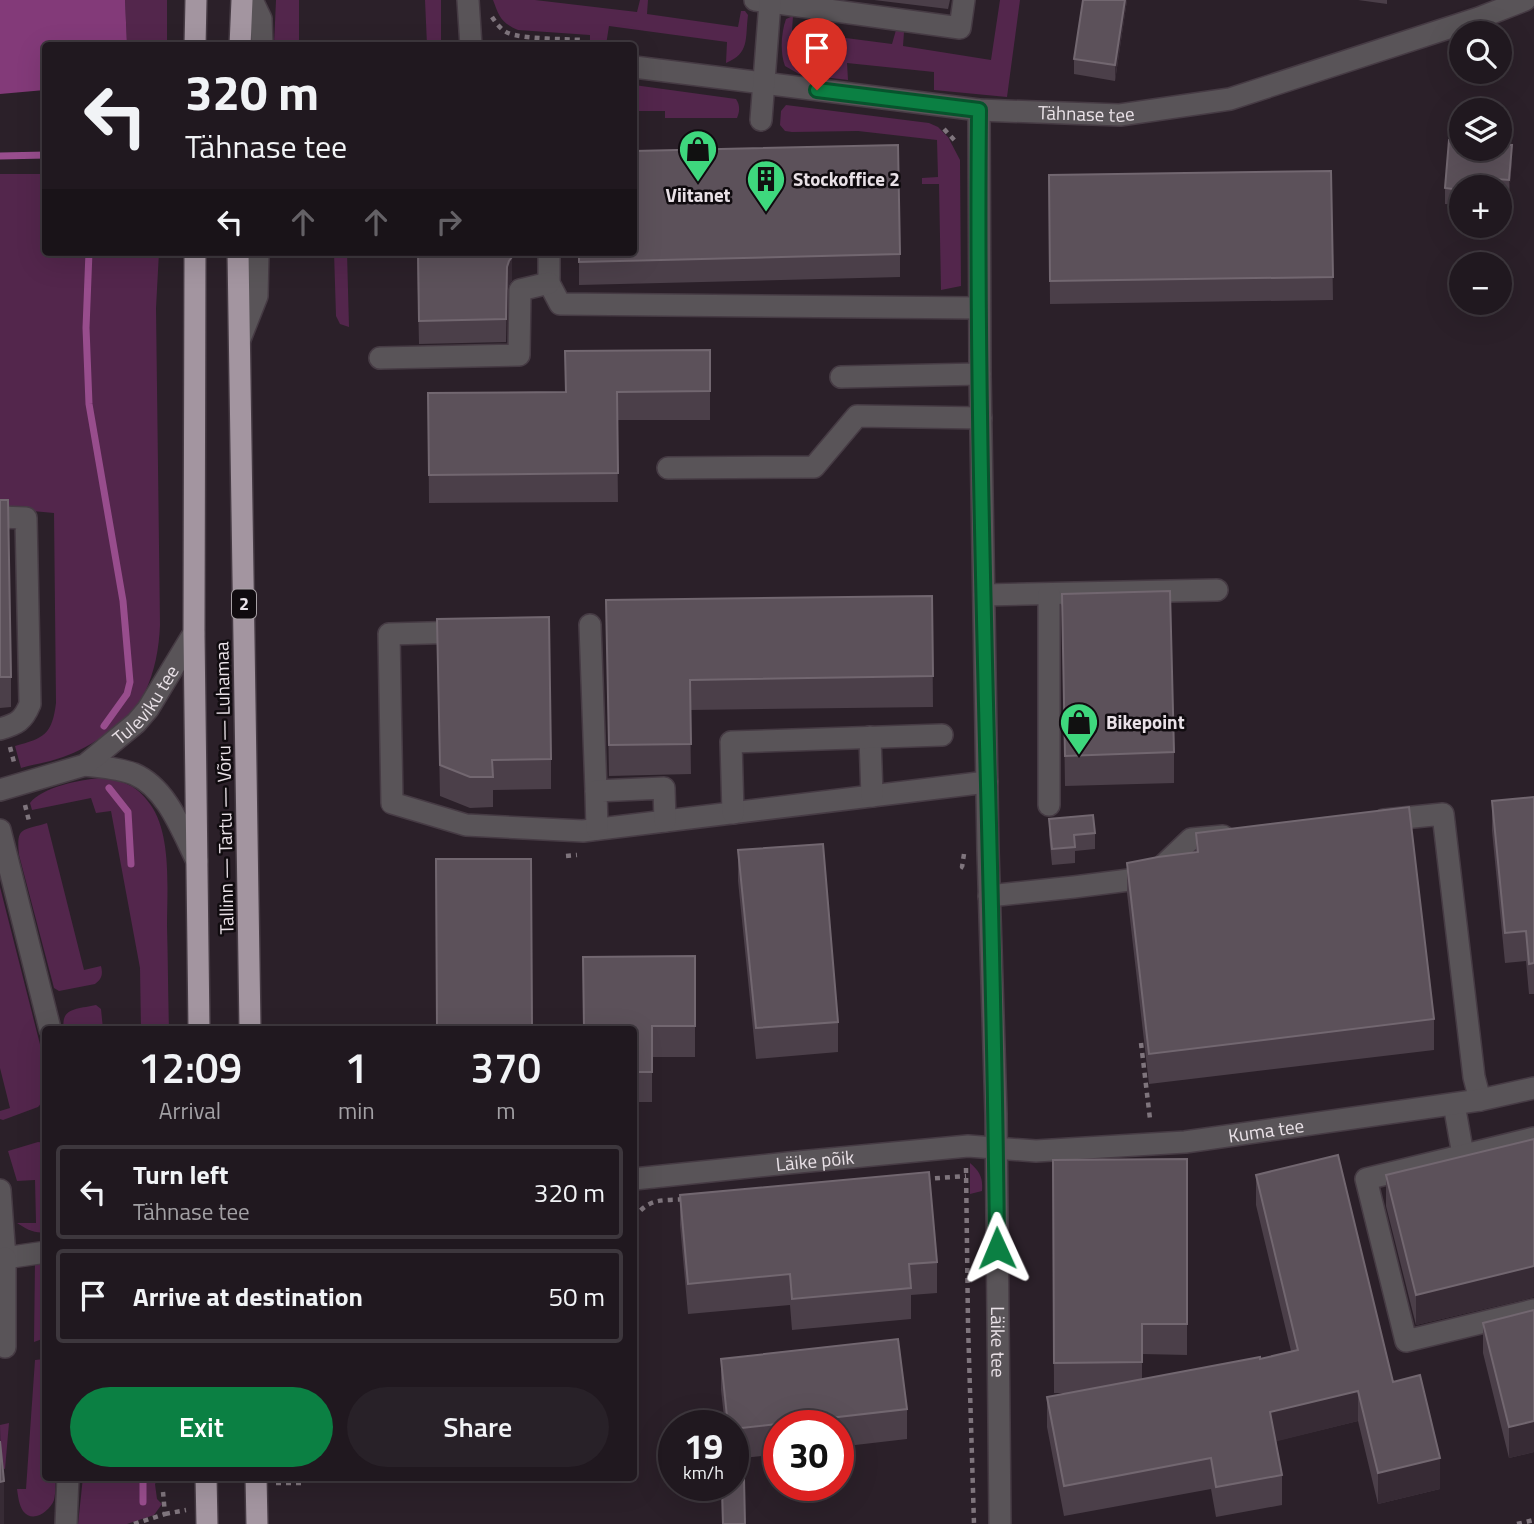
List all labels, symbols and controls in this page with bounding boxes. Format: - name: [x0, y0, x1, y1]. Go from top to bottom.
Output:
- pin: [787, 18, 847, 90]
- map controls: [1449, 21, 1512, 315]
- button: search: [1449, 21, 1512, 84]
- icon: arrive: [798, 29, 836, 67]
- text: 320 m: [185, 54, 319, 129]
- icon: left: [70, 70, 161, 161]
- street label: Tähnase tee: [1038, 97, 1136, 130]
- button: layers: [1449, 98, 1512, 161]
- text: Tähnase tee: [185, 122, 347, 170]
- shop icon: Viitanet: [677, 128, 719, 183]
- building icon: Stockoffice 2: [745, 158, 787, 213]
- place label: Stockoffice 2: [793, 164, 900, 193]
- button: +: [1449, 175, 1512, 238]
- place label: Viitanet: [666, 180, 731, 209]
- icon: left: [211, 203, 249, 241]
- icon: ahead: [284, 203, 322, 241]
- icon: ahead: [357, 203, 395, 241]
- icon: right: [430, 203, 468, 241]
- button: −: [1449, 252, 1512, 315]
- road number: 2: [232, 590, 256, 618]
- street label: Tallinn — Tartu — Võru — Luhamaa: [206, 641, 241, 935]
- street label: Tuleviku tee: [106, 659, 186, 751]
- shop icon: Bikepoint: [1058, 701, 1100, 756]
- place label: Bikepoint: [1106, 707, 1185, 736]
- text: 12:09: [138, 1035, 242, 1099]
- text: 1: [345, 1035, 368, 1099]
- text: 370: [471, 1035, 541, 1099]
- text: Arrival: [159, 1093, 221, 1128]
- text: min: [338, 1093, 375, 1128]
- text: m: [496, 1093, 515, 1128]
- street label: Kuma tee: [1226, 1110, 1306, 1150]
- street label: Läike põik: [774, 1142, 856, 1178]
- text: Turn left: [133, 1155, 228, 1194]
- icon: left: [74, 1173, 112, 1211]
- text: 320 m: [534, 1173, 605, 1212]
- text: Tähnase tee: [133, 1194, 250, 1229]
- position arrow: [960, 1211, 1034, 1285]
- icon: arrive: [74, 1277, 112, 1315]
- text: Arrive at destination: [133, 1277, 363, 1316]
- text: 50 m: [548, 1277, 605, 1316]
- street label: Läike tee: [984, 1306, 1014, 1378]
- button: Exit: [70, 1387, 333, 1467]
- button: Share: [347, 1387, 609, 1467]
- speed limit sign: 30: [763, 1410, 854, 1501]
- text: 19: [684, 1419, 723, 1473]
- text: km/h: [683, 1459, 724, 1486]

